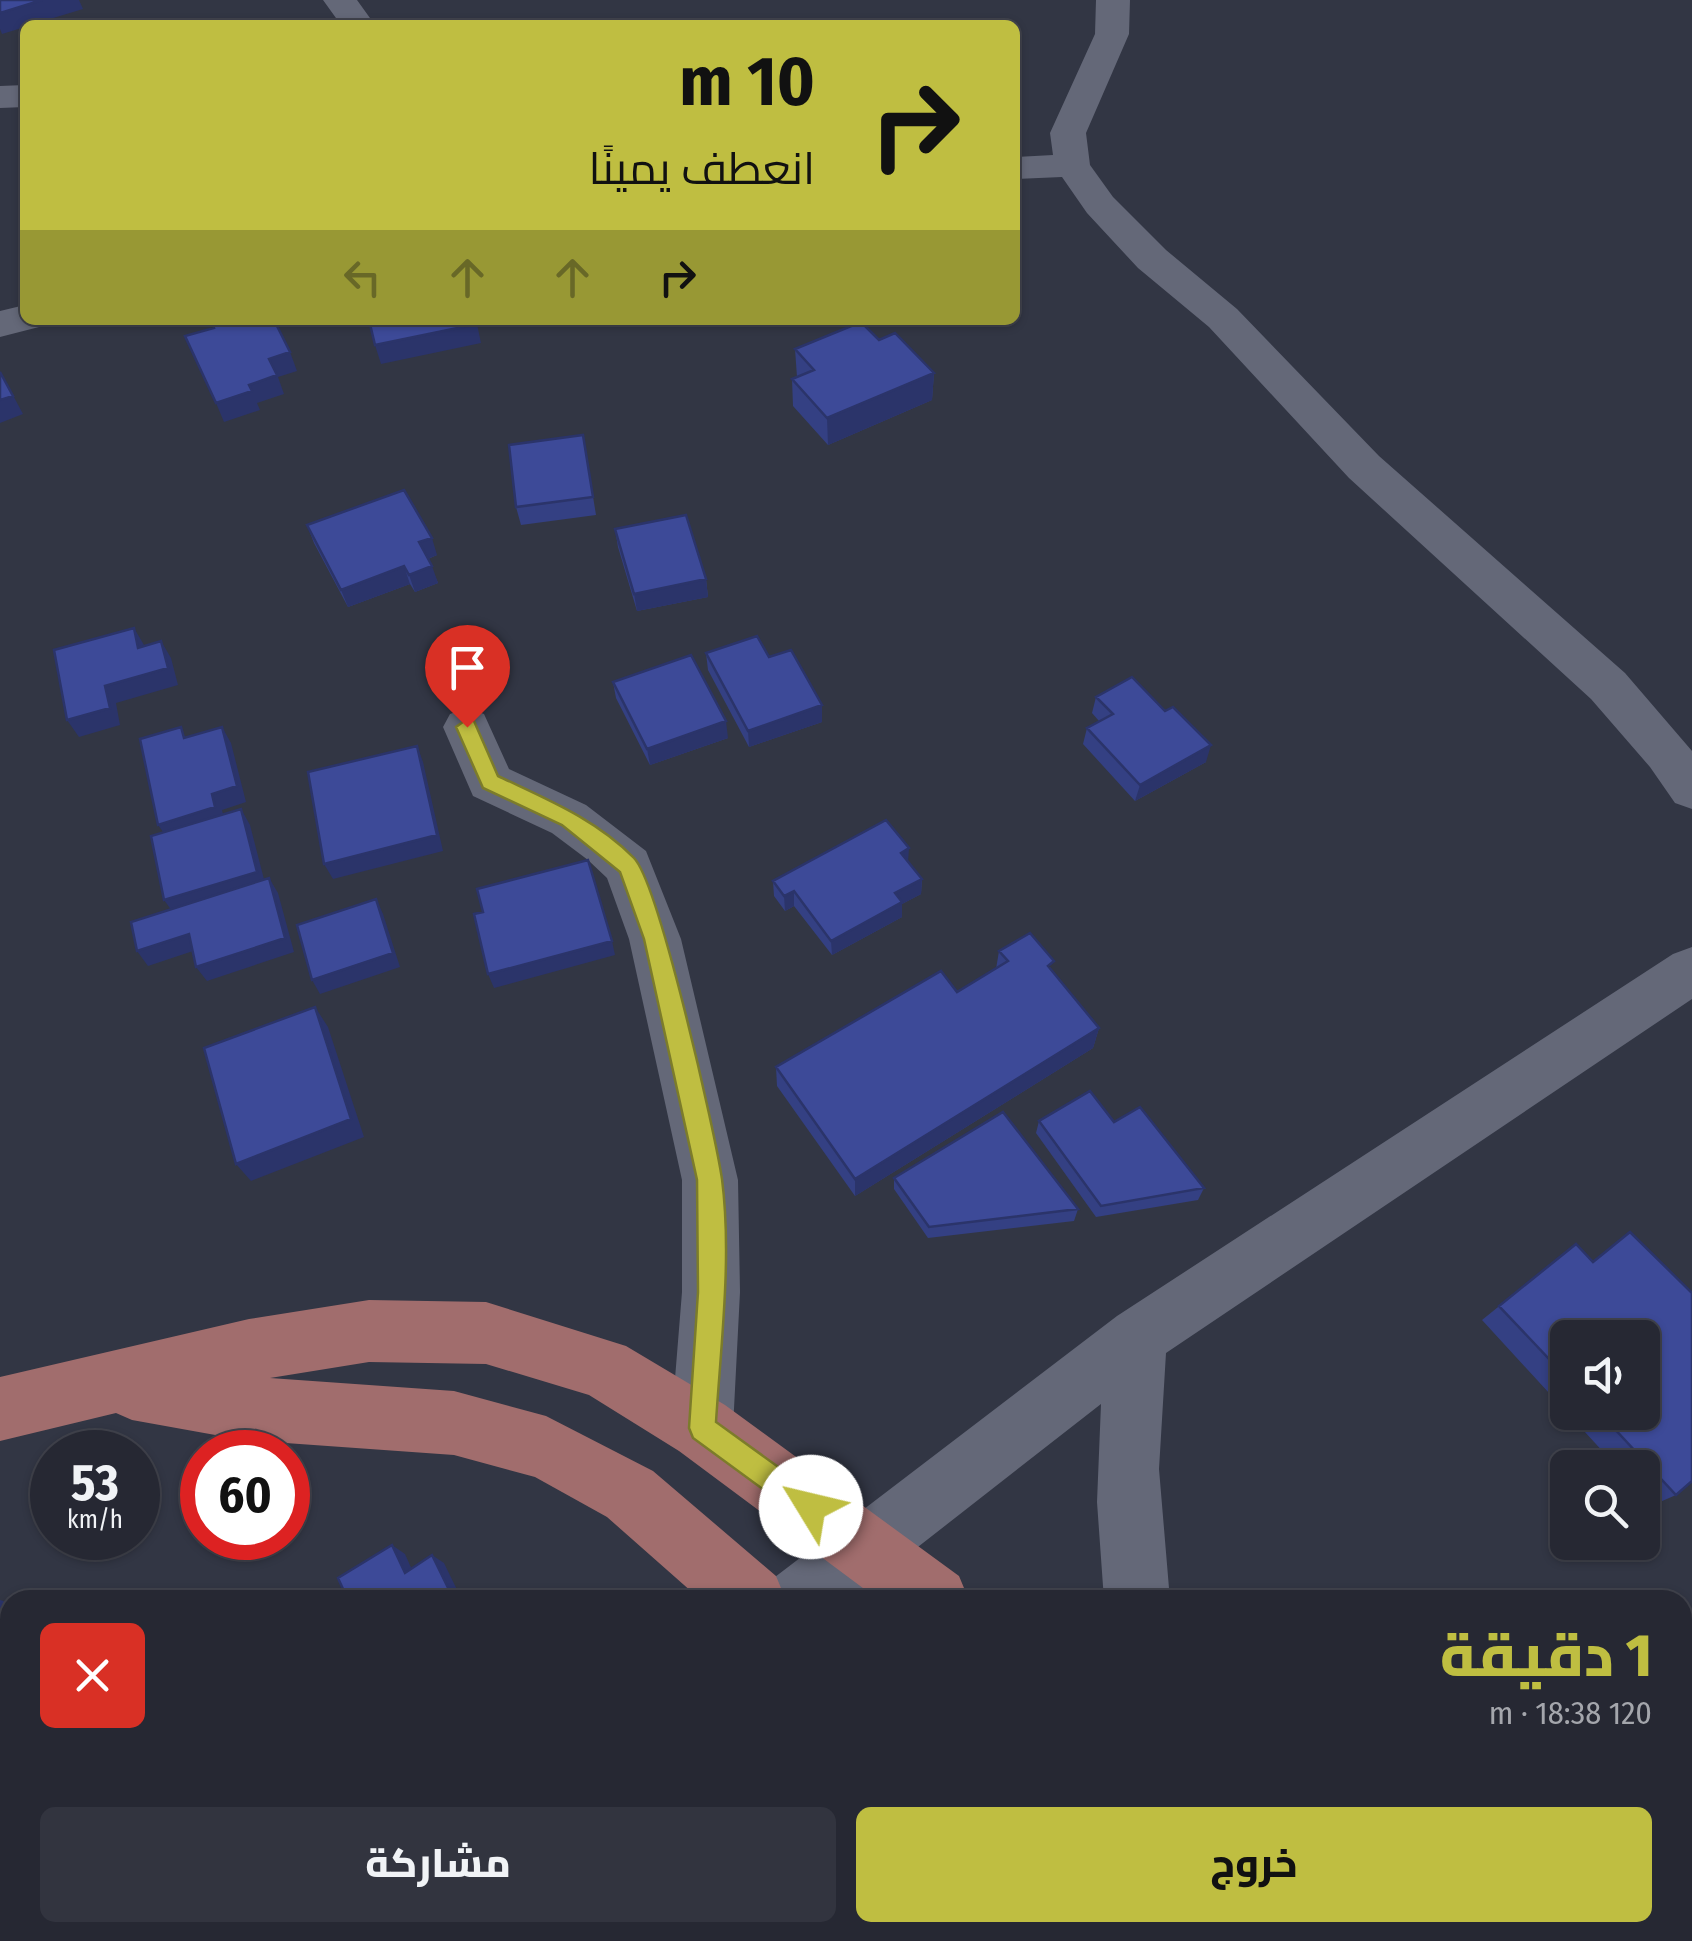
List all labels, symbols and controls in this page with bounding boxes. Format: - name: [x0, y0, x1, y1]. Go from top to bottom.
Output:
- text: 10 m: [679, 40, 815, 124]
- icon: right: [850, 60, 980, 190]
- text: انعطف يمينًا: [588, 142, 815, 196]
- icon: left: [335, 250, 390, 305]
- icon: ahead: [440, 250, 495, 305]
- icon: ahead: [545, 250, 600, 305]
- icon: right: [650, 250, 705, 305]
- pin: [425, 625, 510, 728]
- icon: arrive: [440, 640, 495, 695]
- map controls: [1550, 1320, 1660, 1560]
- button: sound: [1550, 1320, 1660, 1430]
- speed limit sign: 60: [180, 1430, 310, 1560]
- button: search: [1550, 1450, 1660, 1560]
- text: 53: [71, 1453, 119, 1513]
- position arrow: [759, 1455, 863, 1559]
- text: km/h: [67, 1505, 123, 1535]
- text: 1 دقيقة: [1440, 1620, 1652, 1692]
- button: close: [40, 1623, 145, 1728]
- text: 120 m · 18:38: [1489, 1694, 1652, 1732]
- button: مشاركة: [40, 1807, 836, 1922]
- button: خروج: [856, 1807, 1652, 1922]

